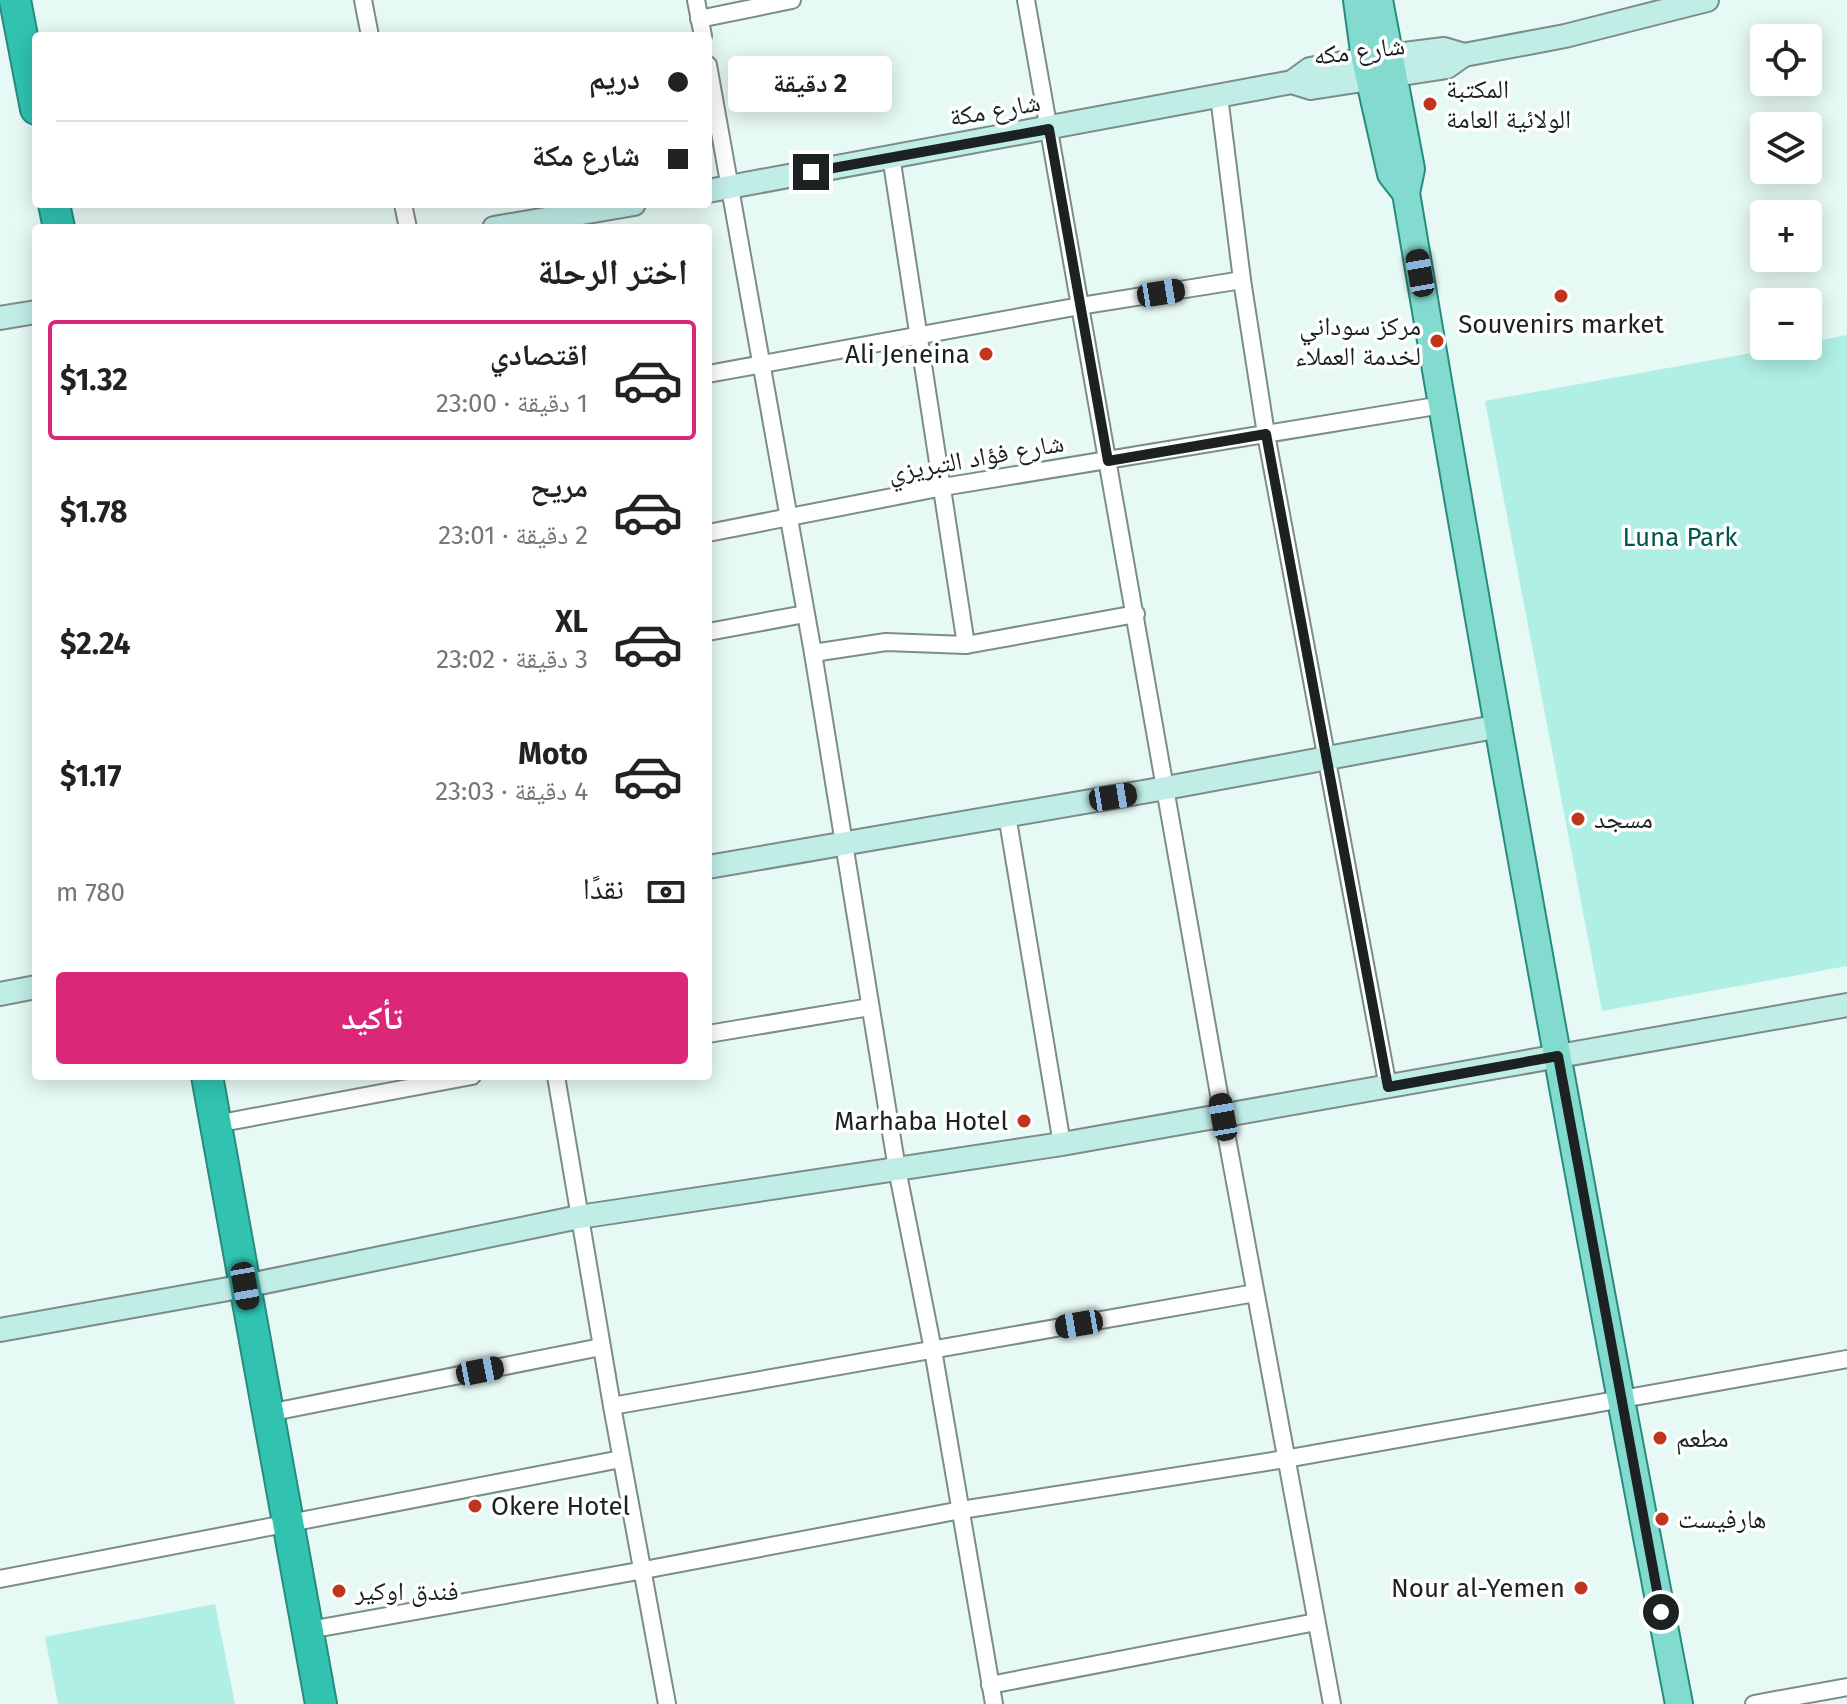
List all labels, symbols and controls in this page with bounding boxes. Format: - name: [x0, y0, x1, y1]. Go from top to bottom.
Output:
- map controls: [1750, 24, 1822, 360]
- button: locate: [1750, 24, 1822, 96]
- street label: شارع مكه: [1312, 30, 1406, 72]
- callout: 2 دقيقة: [729, 56, 893, 112]
- text: دريم: [589, 61, 640, 97]
- text: 2 دقيقة: [773, 68, 847, 99]
- place label: المكتبة الولائية العامة: [1446, 74, 1571, 135]
- street label: شارع مكة: [947, 87, 1043, 133]
- marker: المكتبة الولائية العامة: [1421, 95, 1439, 113]
- button: layers: [1750, 112, 1822, 184]
- text: شارع مكة: [532, 138, 640, 174]
- route end: [793, 154, 829, 190]
- button: +: [1750, 200, 1822, 272]
- car: [1404, 247, 1436, 299]
- text: اختر الرحلة: [537, 250, 688, 294]
- car: [1135, 277, 1187, 309]
- marker: Souvenirs market: [1552, 287, 1570, 305]
- button: −: [1750, 288, 1822, 360]
- place label: Souvenirs market: [1458, 309, 1664, 340]
- place label: مركز سوداني لخدمة العملاء: [1295, 311, 1421, 372]
- marker: مركز سوداني لخدمة العملاء: [1428, 332, 1446, 350]
- text: اقتصادي: [490, 337, 588, 373]
- place label: Ali Jeneina: [845, 339, 970, 370]
- icon: car: [612, 344, 684, 416]
- marker: Ali Jeneina: [977, 345, 995, 363]
- text: $1.32: [60, 362, 128, 398]
- text: 1 دقيقة · 23:00: [436, 388, 588, 419]
- street label: شارع فؤاد التبريزي: [886, 427, 1067, 493]
- text: مريح: [530, 469, 588, 505]
- icon: car: [612, 476, 684, 548]
- text: $1.78: [60, 494, 127, 530]
- text: 2 دقيقة · 23:01: [438, 520, 588, 551]
- park label: Luna Park: [1622, 522, 1738, 553]
- text: XL: [555, 604, 588, 640]
- icon: car: [612, 608, 684, 680]
- text: $2.24: [60, 626, 130, 662]
- text: 3 دقيقة · 23:02: [436, 644, 588, 675]
- text: Moto: [518, 736, 588, 772]
- icon: car: [612, 740, 684, 812]
- text: $1.17: [60, 758, 121, 794]
- text: 4 دقيقة · 23:03: [435, 776, 588, 807]
- car: [1087, 781, 1139, 813]
- place label: مسجد: [1594, 804, 1653, 835]
- marker: مسجد: [1569, 810, 1587, 828]
- icon: cash: [644, 870, 688, 914]
- text: نقدًا: [583, 871, 624, 907]
- text: 780 m: [56, 877, 125, 908]
- button: تأكيد: [56, 972, 688, 1064]
- car: [1207, 1091, 1239, 1143]
- place label: Marhaba Hotel: [834, 1106, 1008, 1137]
- marker: Marhaba Hotel: [1015, 1112, 1033, 1130]
- car: [229, 1260, 261, 1312]
- car: [1053, 1308, 1105, 1340]
- car: [454, 1355, 506, 1387]
- place label: مطعم: [1676, 1423, 1729, 1455]
- marker: مطعم: [1651, 1429, 1669, 1447]
- place label: Okere Hotel: [491, 1491, 631, 1522]
- marker: Okere Hotel: [466, 1497, 484, 1515]
- place label: هارفيست: [1678, 1504, 1767, 1535]
- marker: هارفيست: [1653, 1510, 1671, 1528]
- place label: Nour al-Yemen: [1391, 1573, 1565, 1604]
- place label: فندق اوكير: [354, 1576, 459, 1607]
- marker: Nour al-Yemen: [1572, 1579, 1590, 1597]
- marker: فندق اوكير: [330, 1582, 348, 1600]
- route start: [1643, 1594, 1679, 1630]

